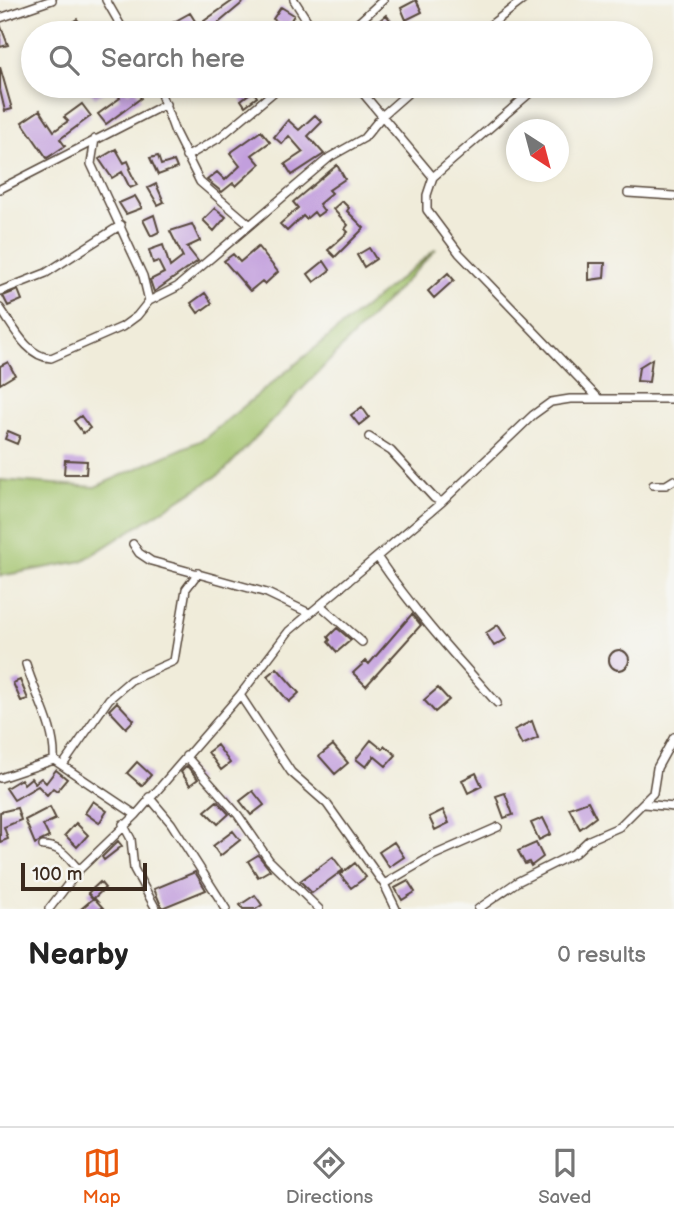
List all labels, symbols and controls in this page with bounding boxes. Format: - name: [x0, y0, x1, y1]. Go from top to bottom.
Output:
- search box: [21, 21, 653, 98]
- icon: search: [45, 41, 83, 79]
- text: Search here: [101, 44, 245, 75]
- north arrow: [506, 119, 569, 182]
- scale bar: [21, 860, 147, 892]
- text: 100 m: [32, 863, 83, 886]
- text: Nearby: [28, 937, 128, 973]
- text: 0 results: [557, 941, 646, 969]
- tab: Map: [83, 1144, 121, 1209]
- tab: Directions: [286, 1144, 373, 1209]
- tab: Saved: [538, 1144, 591, 1209]

